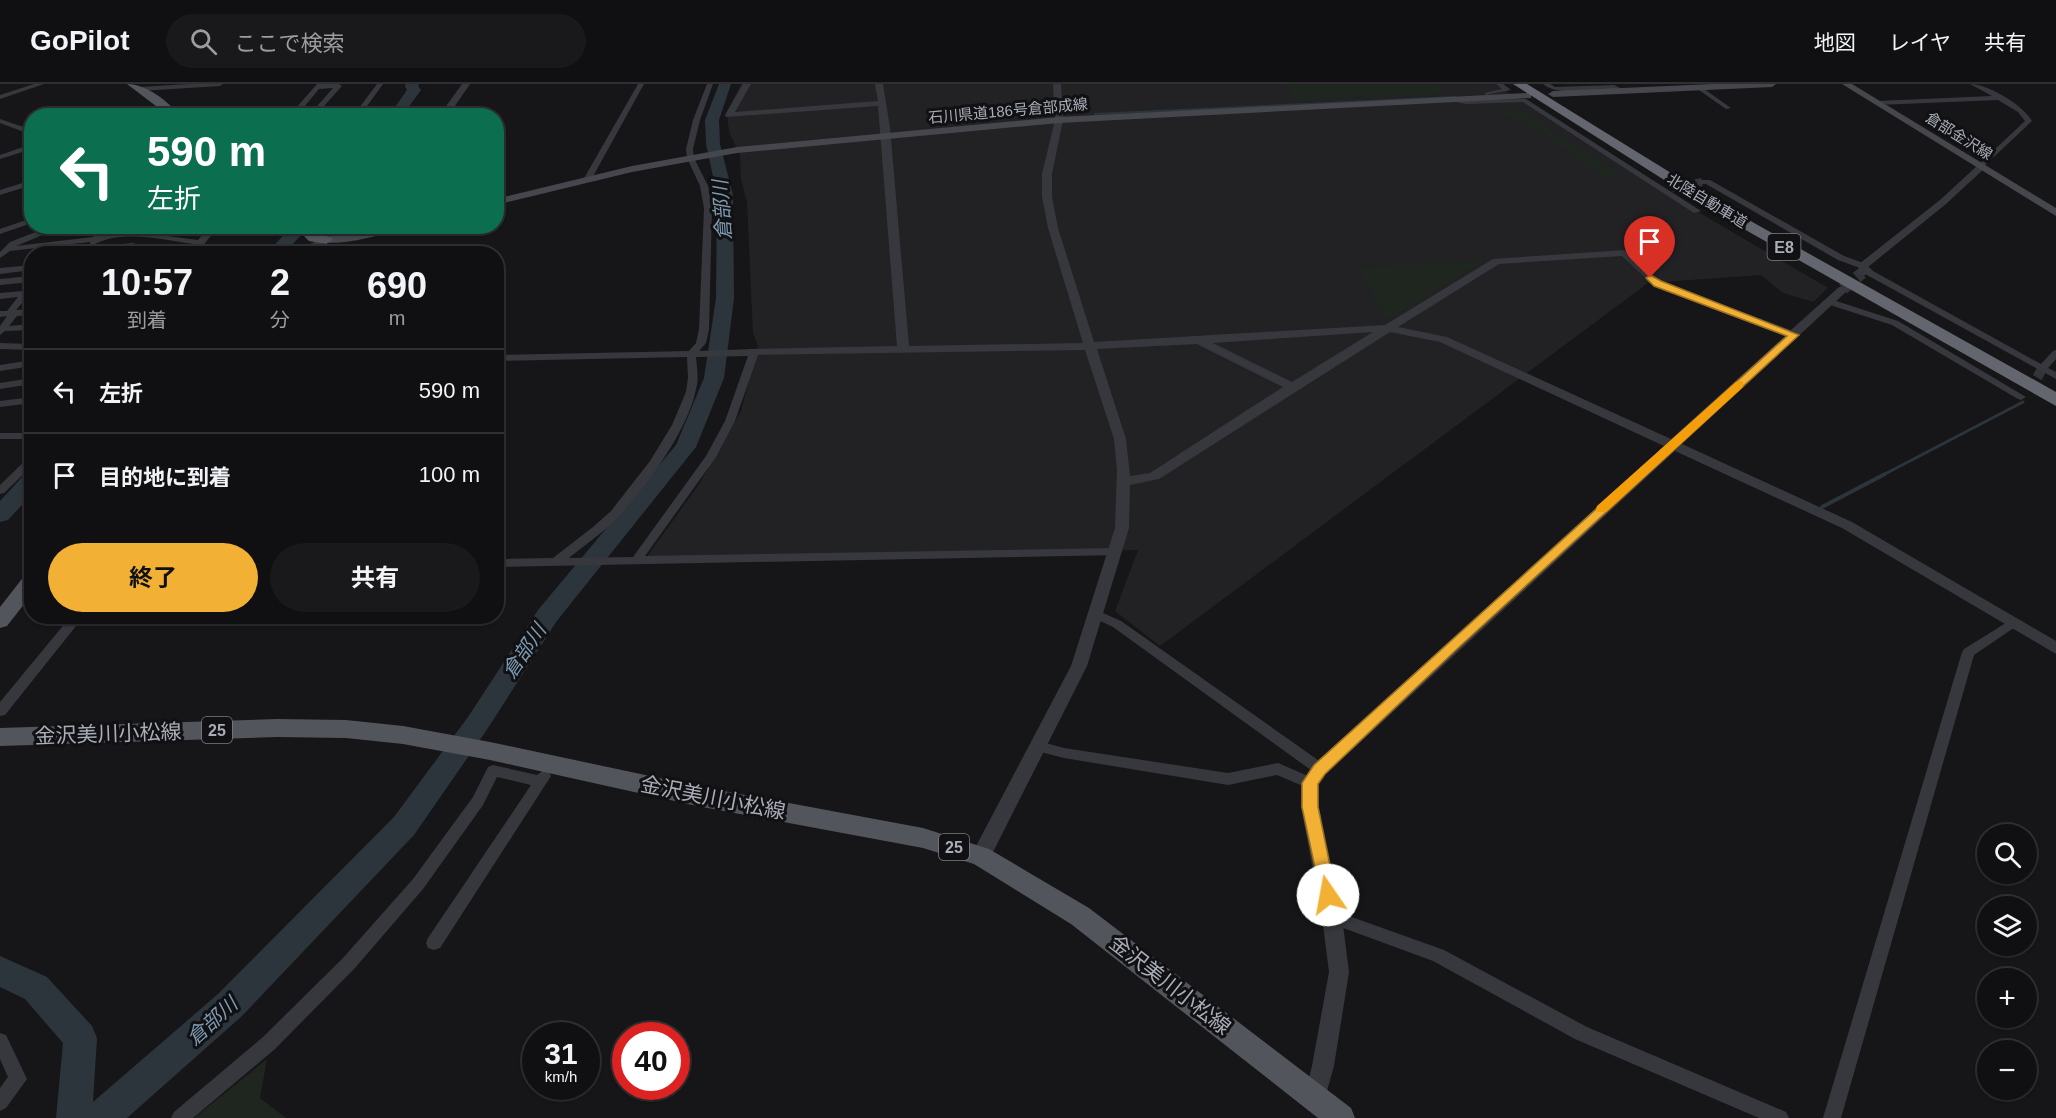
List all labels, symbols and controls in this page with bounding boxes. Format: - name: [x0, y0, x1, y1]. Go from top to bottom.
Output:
- search box: [166, 14, 586, 68]
- text: GoPilot: [30, 25, 130, 56]
- icon: search: [187, 25, 220, 58]
- text: ここで検索: [235, 31, 345, 56]
- text: 地図: [1814, 31, 1856, 54]
- text: レイヤ: [1889, 31, 1951, 54]
- text: 共有: [1984, 31, 2026, 54]
- street label: 石川県道186号倉部成線: [928, 95, 1088, 126]
- street label: 倉部金沢線: [1923, 108, 1996, 163]
- text: 590 m: [147, 128, 266, 175]
- icon: left: [48, 132, 126, 210]
- street label: 北陸自動車道: [1664, 170, 1750, 231]
- water label: 倉部川: [709, 177, 735, 241]
- text: 左折: [147, 184, 201, 214]
- pin: [1624, 216, 1675, 278]
- icon: arrive: [1633, 225, 1666, 258]
- road number: E8: [1768, 234, 1800, 260]
- text: 10:57: [101, 262, 193, 303]
- text: 2: [270, 262, 290, 303]
- text: 690: [367, 265, 427, 306]
- text: m: [389, 307, 405, 329]
- text: 到着: [127, 309, 167, 331]
- text: 分: [270, 309, 290, 331]
- icon: left: [48, 375, 81, 408]
- text: 590 m: [419, 378, 480, 403]
- text: 左折: [99, 381, 143, 406]
- icon: arrive: [48, 459, 81, 492]
- text: 100 m: [419, 462, 480, 487]
- text: 目的地に到着: [99, 465, 231, 490]
- button: 終了: [48, 543, 258, 612]
- button: 共有: [270, 543, 480, 612]
- water label: 倉部川: [498, 618, 551, 682]
- road number: 25: [202, 717, 232, 743]
- street label: 金沢美川小松線: [34, 719, 182, 748]
- street label: 金沢美川小松線: [639, 772, 787, 823]
- map controls: [1977, 824, 2037, 1100]
- button: search: [1977, 824, 2037, 884]
- road number: 25: [939, 834, 969, 860]
- position arrow: [1296, 863, 1360, 927]
- button: layers: [1977, 896, 2037, 956]
- street label: 金沢美川小松線: [1105, 930, 1235, 1039]
- button: +: [1977, 968, 2037, 1028]
- water label: 倉部川: [182, 991, 243, 1049]
- speed limit sign: 40: [612, 1022, 690, 1100]
- text: 31: [544, 1037, 578, 1070]
- button: −: [1977, 1040, 2037, 1100]
- text: km/h: [545, 1068, 577, 1085]

